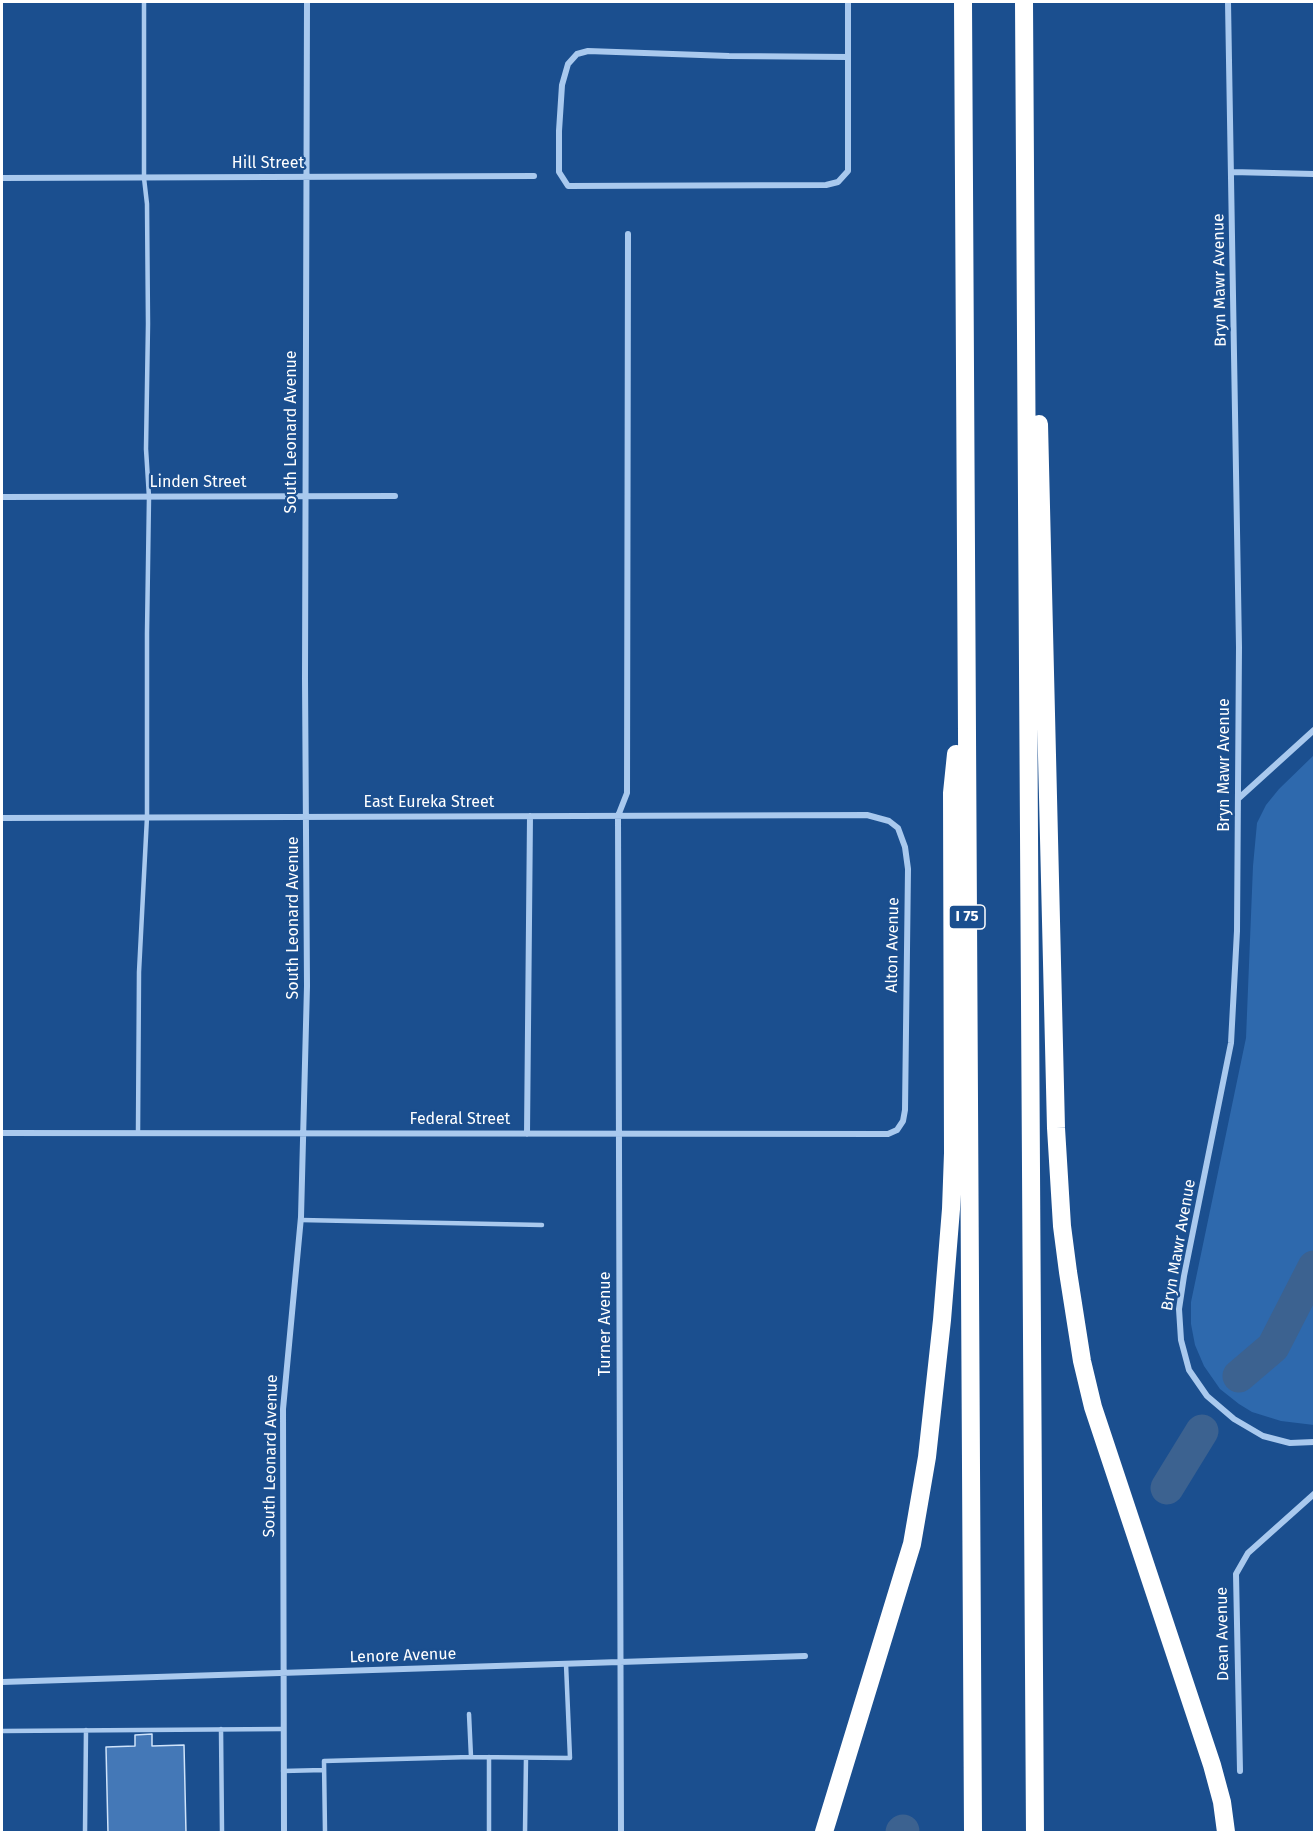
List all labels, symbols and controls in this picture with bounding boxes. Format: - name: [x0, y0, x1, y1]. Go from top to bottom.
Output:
- street label: Hill Street: [232, 154, 304, 174]
- street label: Bryn Mawr Avenue: [1209, 213, 1231, 347]
- street label: South Leonard Avenue: [282, 350, 302, 514]
- street label: Linden Street: [149, 473, 247, 493]
- street label: Bryn Mawr Avenue: [1215, 698, 1235, 832]
- street label: East Eureka Street: [364, 793, 494, 813]
- street label: South Leonard Avenue: [284, 836, 304, 1000]
- street label: Alton Avenue: [883, 897, 903, 993]
- road number: I 75: [949, 905, 985, 929]
- street label: Federal Street: [410, 1110, 510, 1130]
- street label: Bryn Mawr Avenue: [1158, 1178, 1200, 1312]
- street label: Turner Avenue: [596, 1272, 616, 1376]
- street label: South Leonard Avenue: [260, 1374, 282, 1538]
- street label: Dean Avenue: [1213, 1587, 1233, 1681]
- street label: Lenore Avenue: [349, 1645, 457, 1667]

